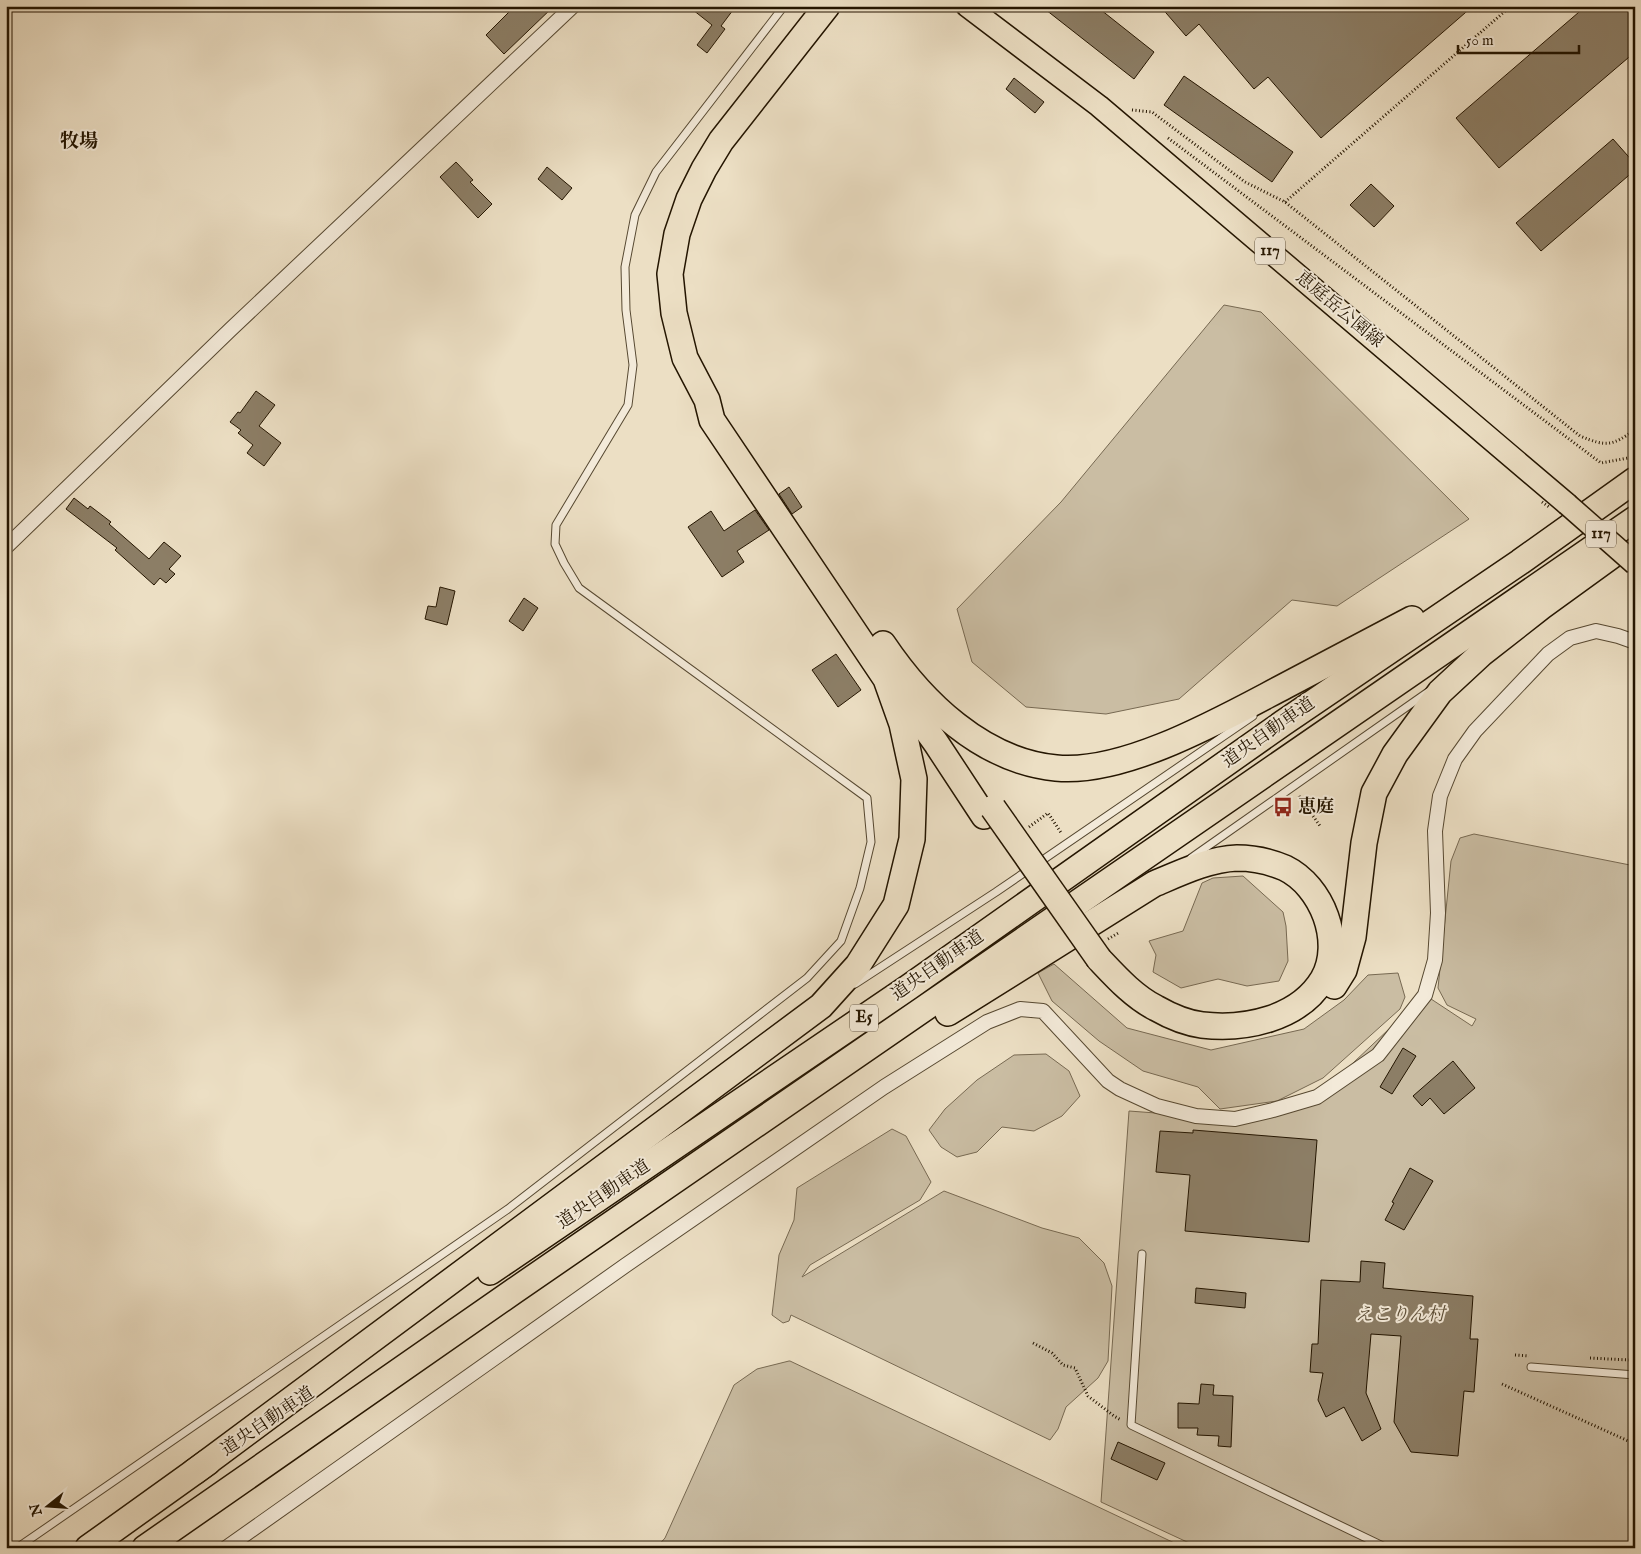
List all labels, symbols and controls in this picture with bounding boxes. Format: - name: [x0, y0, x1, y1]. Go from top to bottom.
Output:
- scale bar: [1458, 22, 1580, 54]
- text: 50 m: [1466, 31, 1494, 50]
- district label: 牧場: [60, 130, 98, 154]
- road number: 117: [1255, 238, 1285, 264]
- street label: 恵庭岳公園線: [1290, 266, 1388, 354]
- road number: 117: [1586, 520, 1616, 548]
- street label: 道央自動車道: [1218, 693, 1320, 773]
- bus stop icon: 恵庭: [1272, 796, 1294, 818]
- place label: 恵庭: [1298, 796, 1334, 819]
- street label: 道央自動車道: [887, 926, 989, 1006]
- road number: E5: [850, 1004, 878, 1032]
- street label: 道央自動車道: [553, 1155, 655, 1235]
- park label: えこりん村: [1355, 1304, 1448, 1327]
- street label: 道央自動車道: [217, 1382, 319, 1462]
- north arrow: [22, 1482, 72, 1532]
- text: N: [26, 1501, 47, 1519]

